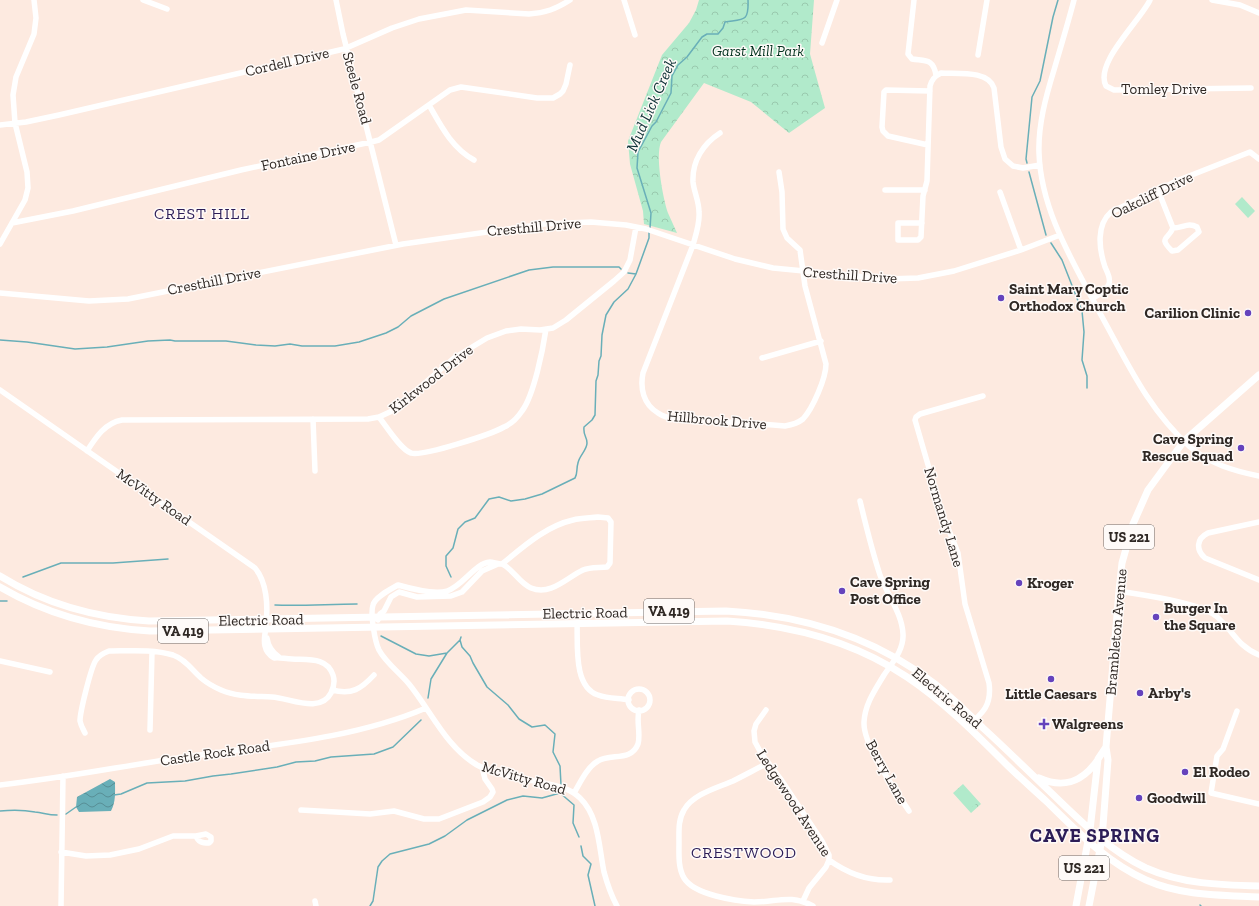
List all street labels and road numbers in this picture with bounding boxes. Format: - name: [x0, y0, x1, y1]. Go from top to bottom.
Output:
- street label: Cordell Drive: [243, 44, 331, 80]
- street label: Steele Road: [339, 50, 376, 127]
- street label: Tomley Drive: [1121, 80, 1207, 98]
- street label: Fontaine Drive: [259, 137, 357, 175]
- street label: Oakcliff Drive: [1108, 167, 1196, 223]
- street label: Cresthill Drive: [486, 214, 582, 240]
- street label: Cresthill Drive: [166, 263, 262, 299]
- street label: Cresthill Drive: [802, 263, 898, 287]
- street label: Kirkwood Drive: [385, 341, 477, 417]
- street label: Hillbrook Drive: [667, 407, 767, 433]
- street label: McVitty Road: [113, 465, 195, 530]
- street label: Normandy Lane: [920, 465, 968, 569]
- road number: US 221: [1104, 525, 1154, 549]
- street label: Brambleton Avenue: [1102, 568, 1130, 696]
- road number: VA 419: [644, 599, 694, 623]
- street label: Electric Road: [542, 603, 629, 623]
- street label: Electric Road: [218, 610, 305, 630]
- road number: VA 419: [158, 619, 208, 643]
- street label: Electric Road: [908, 664, 986, 733]
- street label: Castle Rock Road: [159, 736, 272, 770]
- street label: Berry Lane: [862, 737, 912, 807]
- street label: Ledgewood Avenue: [753, 746, 835, 860]
- street label: McVitty Road: [480, 757, 569, 799]
- road number: US 221: [1059, 856, 1109, 880]

